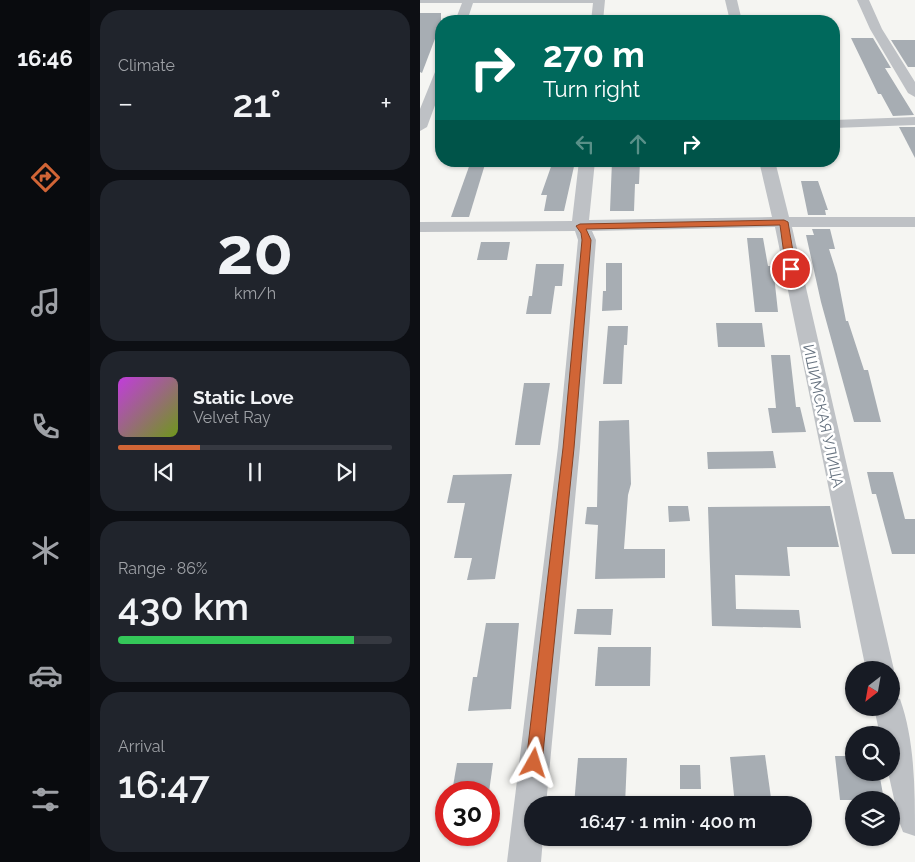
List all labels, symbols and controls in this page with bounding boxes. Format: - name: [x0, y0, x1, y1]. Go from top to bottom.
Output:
- text: 270 m: [543, 34, 645, 75]
- icon: right: [460, 35, 525, 100]
- text: 16:46: [17, 45, 73, 71]
- text: Climate: [118, 56, 175, 75]
- text: Turn right: [543, 76, 640, 102]
- text: 21°: [232, 81, 281, 126]
- text: −: [118, 87, 133, 120]
- text: +: [380, 87, 392, 120]
- icon: left: [571, 130, 599, 158]
- icon: ahead: [624, 130, 652, 158]
- icon: right: [677, 130, 705, 158]
- icon: directions: [28, 160, 63, 195]
- text: 20: [217, 213, 293, 289]
- pin: [770, 248, 812, 290]
- icon: arrive: [777, 255, 805, 283]
- text: km/h: [234, 284, 276, 303]
- icon: music: [28, 285, 63, 320]
- street label: ИШИМСКАЯ УЛИЦА: [799, 343, 847, 489]
- text: Static Love: [193, 386, 294, 408]
- text: Velvet Ray: [193, 408, 271, 427]
- icon: phone: [28, 409, 63, 444]
- icon: previous: [150, 458, 178, 486]
- icon: pause: [241, 458, 269, 486]
- icon: next: [332, 458, 360, 486]
- icon: climate: [28, 533, 63, 568]
- text: Range · 86%: [118, 559, 207, 578]
- text: 430 km: [118, 584, 249, 629]
- icon: car: [28, 658, 63, 693]
- north arrow: [845, 661, 900, 716]
- map controls: [845, 661, 900, 846]
- button: search: [845, 726, 900, 781]
- position arrow: [507, 736, 559, 788]
- text: Arrival: [118, 737, 165, 756]
- text: 16:47: [118, 762, 210, 807]
- speed limit sign: 30: [435, 781, 500, 846]
- icon: filters: [28, 782, 63, 817]
- button: layers: [845, 791, 900, 846]
- text: 16:47 · 1 min · 400 m: [580, 810, 756, 832]

